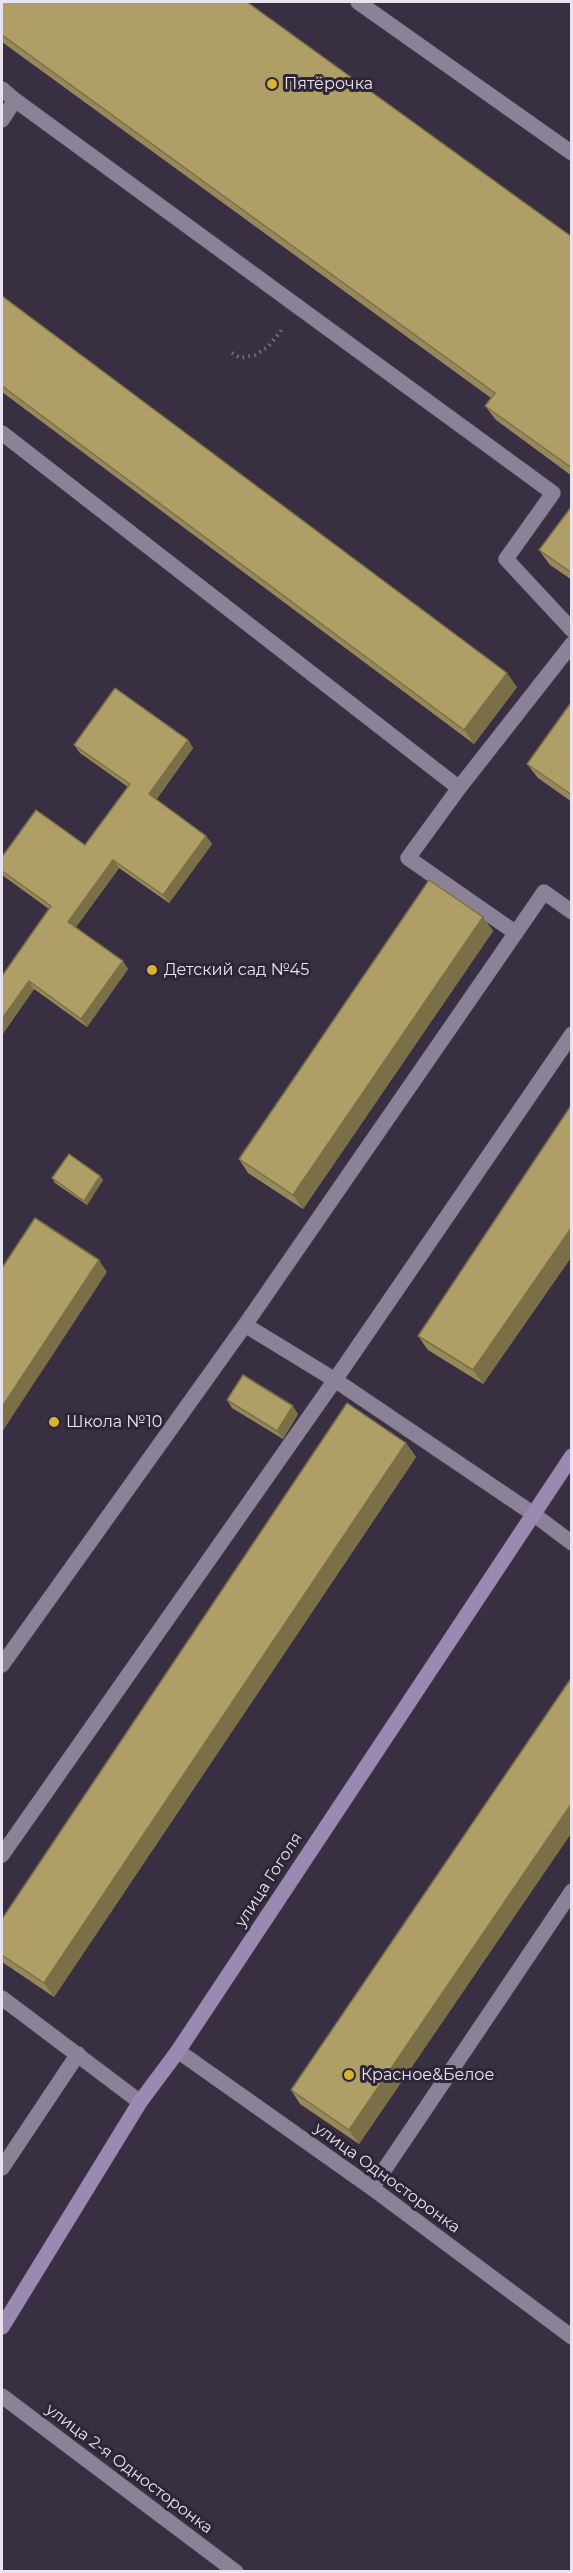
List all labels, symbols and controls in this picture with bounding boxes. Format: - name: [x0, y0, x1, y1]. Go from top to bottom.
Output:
- place label: Пятёрочка: [284, 74, 373, 94]
- marker: Пятёрочка: [265, 77, 279, 91]
- place label: Детский сад №45: [164, 960, 309, 980]
- marker: Детский сад №45: [145, 963, 159, 977]
- place label: Школа №10: [66, 1412, 162, 1432]
- marker: Школа №10: [47, 1415, 61, 1429]
- street label: улица Гоголя: [231, 1829, 307, 1931]
- place label: Красное&Белое: [361, 2065, 494, 2085]
- marker: Красное&Белое: [342, 2068, 356, 2082]
- street label: улица Односторонка: [310, 2119, 464, 2237]
- street label: улица 2-я Односторонка: [42, 2400, 216, 2538]

